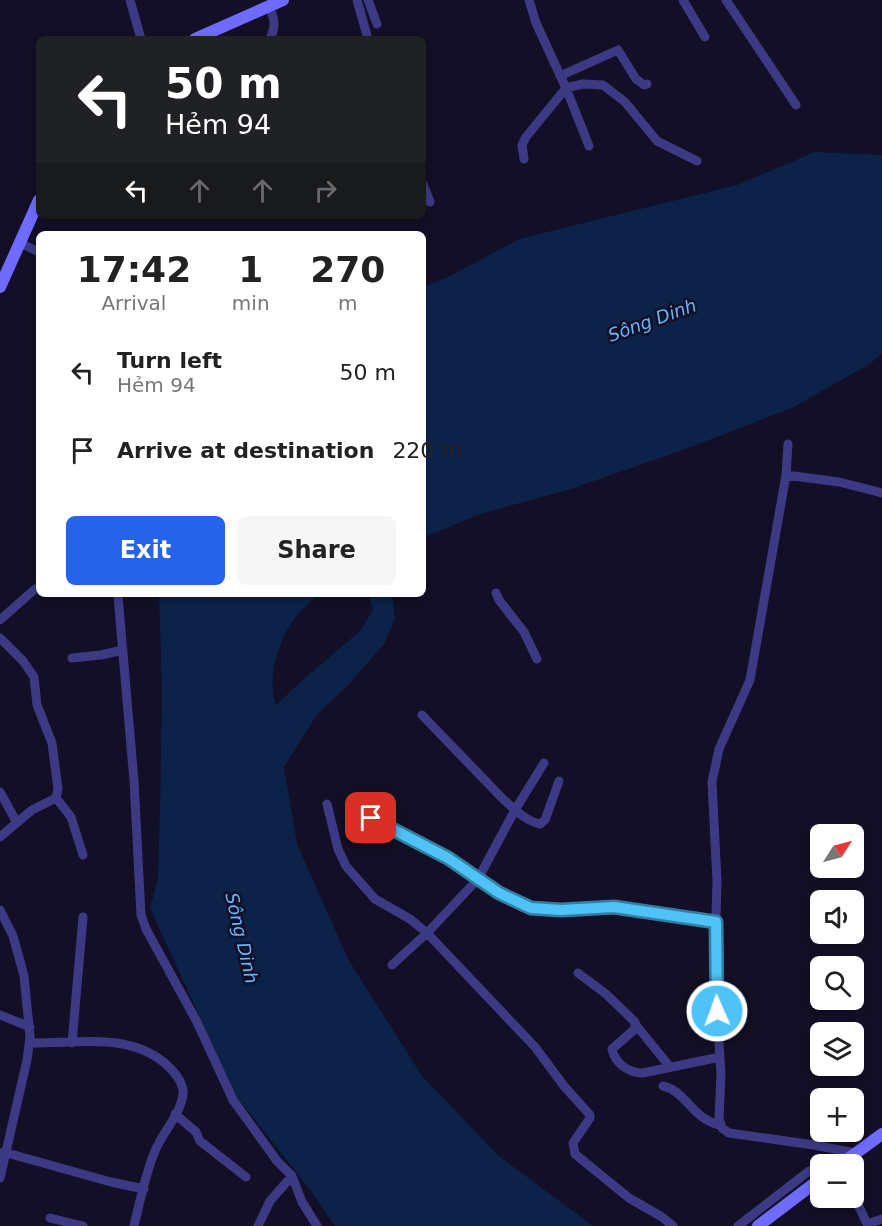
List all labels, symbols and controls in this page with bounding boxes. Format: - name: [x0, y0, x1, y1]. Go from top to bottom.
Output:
- text: 50 m: [165, 59, 282, 108]
- icon: left: [66, 60, 144, 138]
- text: Hẻm 94: [165, 109, 271, 140]
- icon: left: [120, 174, 153, 207]
- icon: ahead: [183, 174, 216, 207]
- icon: ahead: [246, 174, 279, 207]
- icon: right: [309, 174, 342, 207]
- text: 17:42: [77, 249, 191, 290]
- text: 1: [238, 249, 263, 290]
- text: 270: [310, 249, 385, 290]
- text: Arrival: [101, 291, 166, 315]
- text: min: [232, 291, 270, 315]
- text: m: [338, 291, 358, 315]
- water label: Sông Dinh: [605, 294, 699, 346]
- text: Turn left: [117, 348, 222, 373]
- icon: left: [66, 356, 99, 389]
- text: 50 m: [340, 360, 396, 385]
- text: Hẻm 94: [117, 373, 196, 397]
- icon: arrive: [66, 434, 99, 467]
- text: Arrive at destination: [117, 438, 374, 463]
- text: 220 m: [392, 438, 463, 463]
- button: Exit: [66, 516, 225, 585]
- button: Share: [237, 516, 396, 585]
- pin: [345, 792, 396, 843]
- icon: arrive: [354, 801, 387, 834]
- north arrow: [810, 824, 864, 878]
- map controls: [810, 824, 864, 1208]
- water label: Sông Dinh: [221, 890, 263, 986]
- button: sound: [810, 890, 864, 944]
- button: search: [810, 956, 864, 1010]
- position arrow: [685, 979, 749, 1043]
- button: layers: [810, 1022, 864, 1076]
- button: +: [810, 1088, 864, 1142]
- button: −: [810, 1154, 864, 1208]

